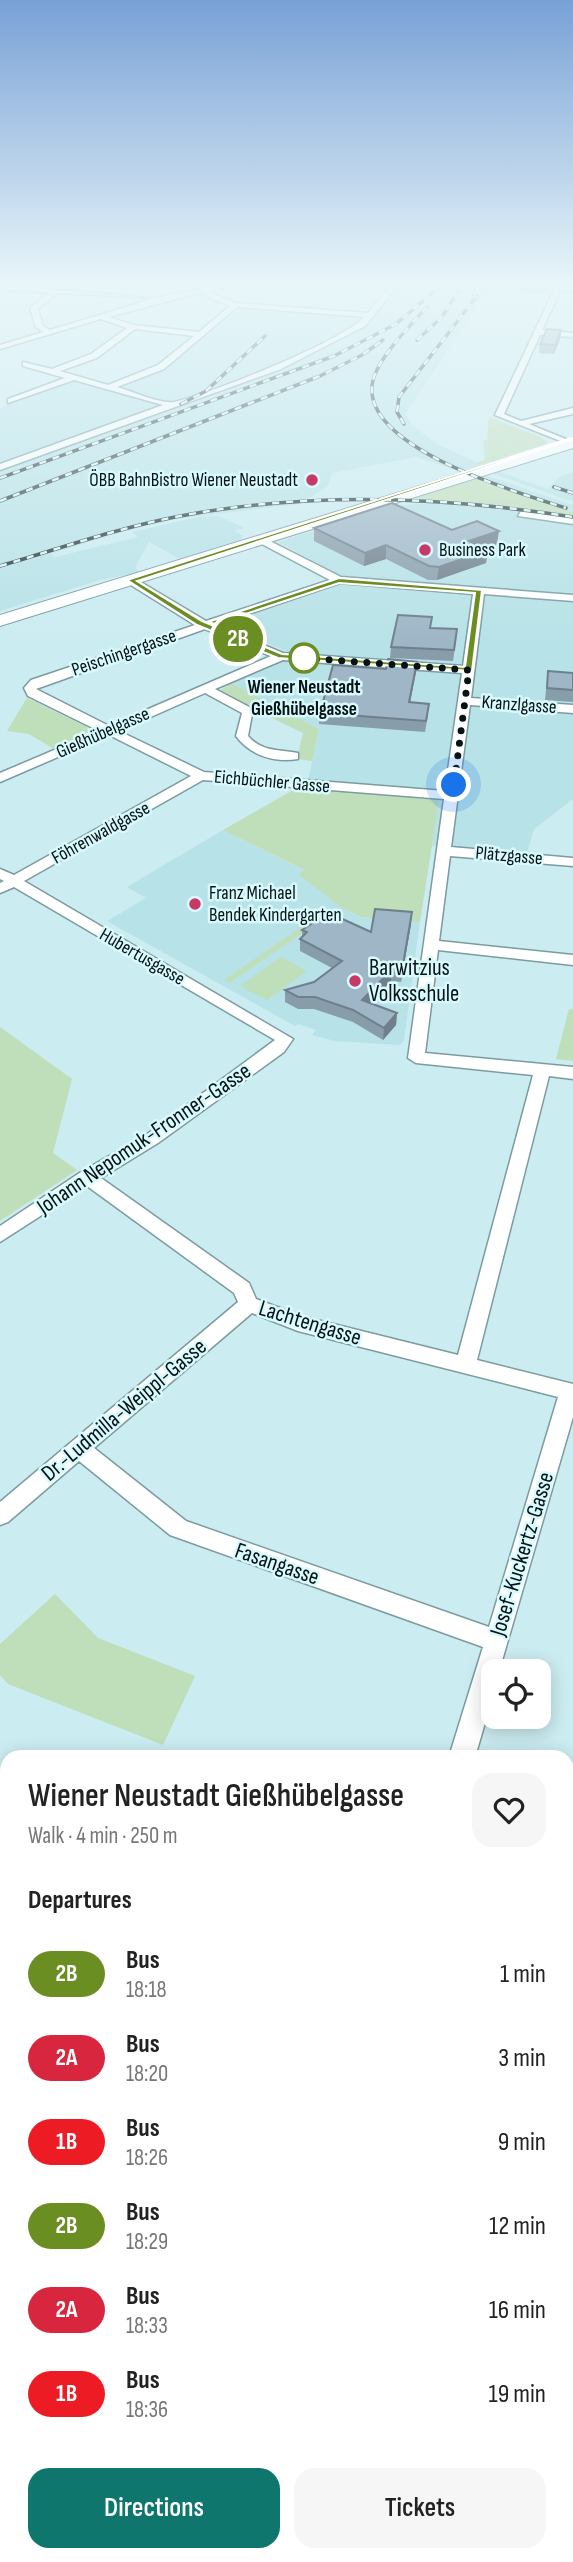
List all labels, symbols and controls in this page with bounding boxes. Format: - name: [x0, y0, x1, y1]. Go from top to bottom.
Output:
- place label: ÖBB BahnBistro Wiener Neustadt: [89, 469, 298, 492]
- marker: ÖBB BahnBistro Wiener Neustadt: [304, 472, 320, 488]
- place label: Business Park: [439, 539, 527, 562]
- marker: Business Park: [417, 542, 433, 558]
- line badge: 2B: [206, 616, 270, 662]
- street label: Peischingergasse: [69, 624, 179, 682]
- text: 2B: [227, 624, 249, 653]
- marker: Wiener Neustadt Gießhübelgasse: [289, 643, 319, 673]
- place label: Wiener Neustadt Gießhübelgasse: [247, 676, 361, 721]
- street label: Kranzlgasse: [481, 691, 557, 719]
- street label: Gießhübelgasse: [53, 702, 153, 764]
- street label: Eichbüchler Gasse: [213, 765, 331, 799]
- your location: [436, 767, 471, 802]
- street label: Föhrenwaldgasse: [48, 797, 154, 869]
- street label: Plätzgasse: [474, 842, 544, 870]
- place label: Franz Michael Bendek Kindergarten: [209, 882, 342, 927]
- marker: Franz Michael Bendek Kindergarten: [187, 896, 203, 912]
- street label: Hubertusgasse: [95, 923, 189, 991]
- place label: Barwitzius Volksschule: [369, 954, 459, 1008]
- marker: Barwitzius Volksschule: [347, 973, 363, 989]
- street label: Johann Nepomuk-Fronner-Gasse: [31, 1057, 256, 1222]
- street label: Lachtengasse: [255, 1294, 365, 1352]
- street label: Dr.-Ludmilla-Weippl-Gasse: [36, 1333, 212, 1487]
- street label: Josef-Kuckertz-Gasse: [484, 1469, 560, 1640]
- street label: Fasangasse: [231, 1537, 323, 1591]
- map controls: [481, 1659, 551, 1729]
- button: locate: [481, 1659, 551, 1729]
- button: heart: [472, 1773, 546, 1847]
- text: Wiener Neustadt Gießhübelgasse: [28, 1776, 404, 1816]
- text: Walk · 4 min · 250 m: [28, 1822, 178, 1850]
- text: Departures: [28, 1885, 132, 1916]
- text: Bus: [126, 1945, 160, 1976]
- text: 2B: [56, 1959, 77, 1988]
- text: 1 min: [500, 1959, 546, 1990]
- text: 18:18: [126, 1976, 167, 2004]
- text: Bus: [126, 2029, 160, 2060]
- text: 2A: [56, 2043, 77, 2072]
- text: 3 min: [498, 2043, 546, 2074]
- text: 18:20: [126, 2060, 168, 2088]
- text: Bus: [126, 2113, 160, 2144]
- text: 1B: [56, 2127, 77, 2156]
- text: 9 min: [498, 2127, 546, 2158]
- text: 18:26: [126, 2144, 168, 2172]
- text: Bus: [126, 2197, 160, 2228]
- text: 2B: [56, 2211, 77, 2240]
- text: 12 min: [489, 2211, 546, 2242]
- text: 18:29: [126, 2228, 168, 2256]
- text: Bus: [126, 2281, 160, 2312]
- text: 2A: [56, 2295, 77, 2324]
- text: 16 min: [489, 2295, 546, 2326]
- text: 18:33: [126, 2312, 168, 2340]
- text: Bus: [126, 2365, 160, 2396]
- text: 1B: [56, 2379, 77, 2408]
- text: 19 min: [489, 2379, 546, 2410]
- text: 18:36: [126, 2396, 168, 2424]
- button: Directions: [28, 2468, 280, 2548]
- button: Tickets: [294, 2468, 546, 2548]

